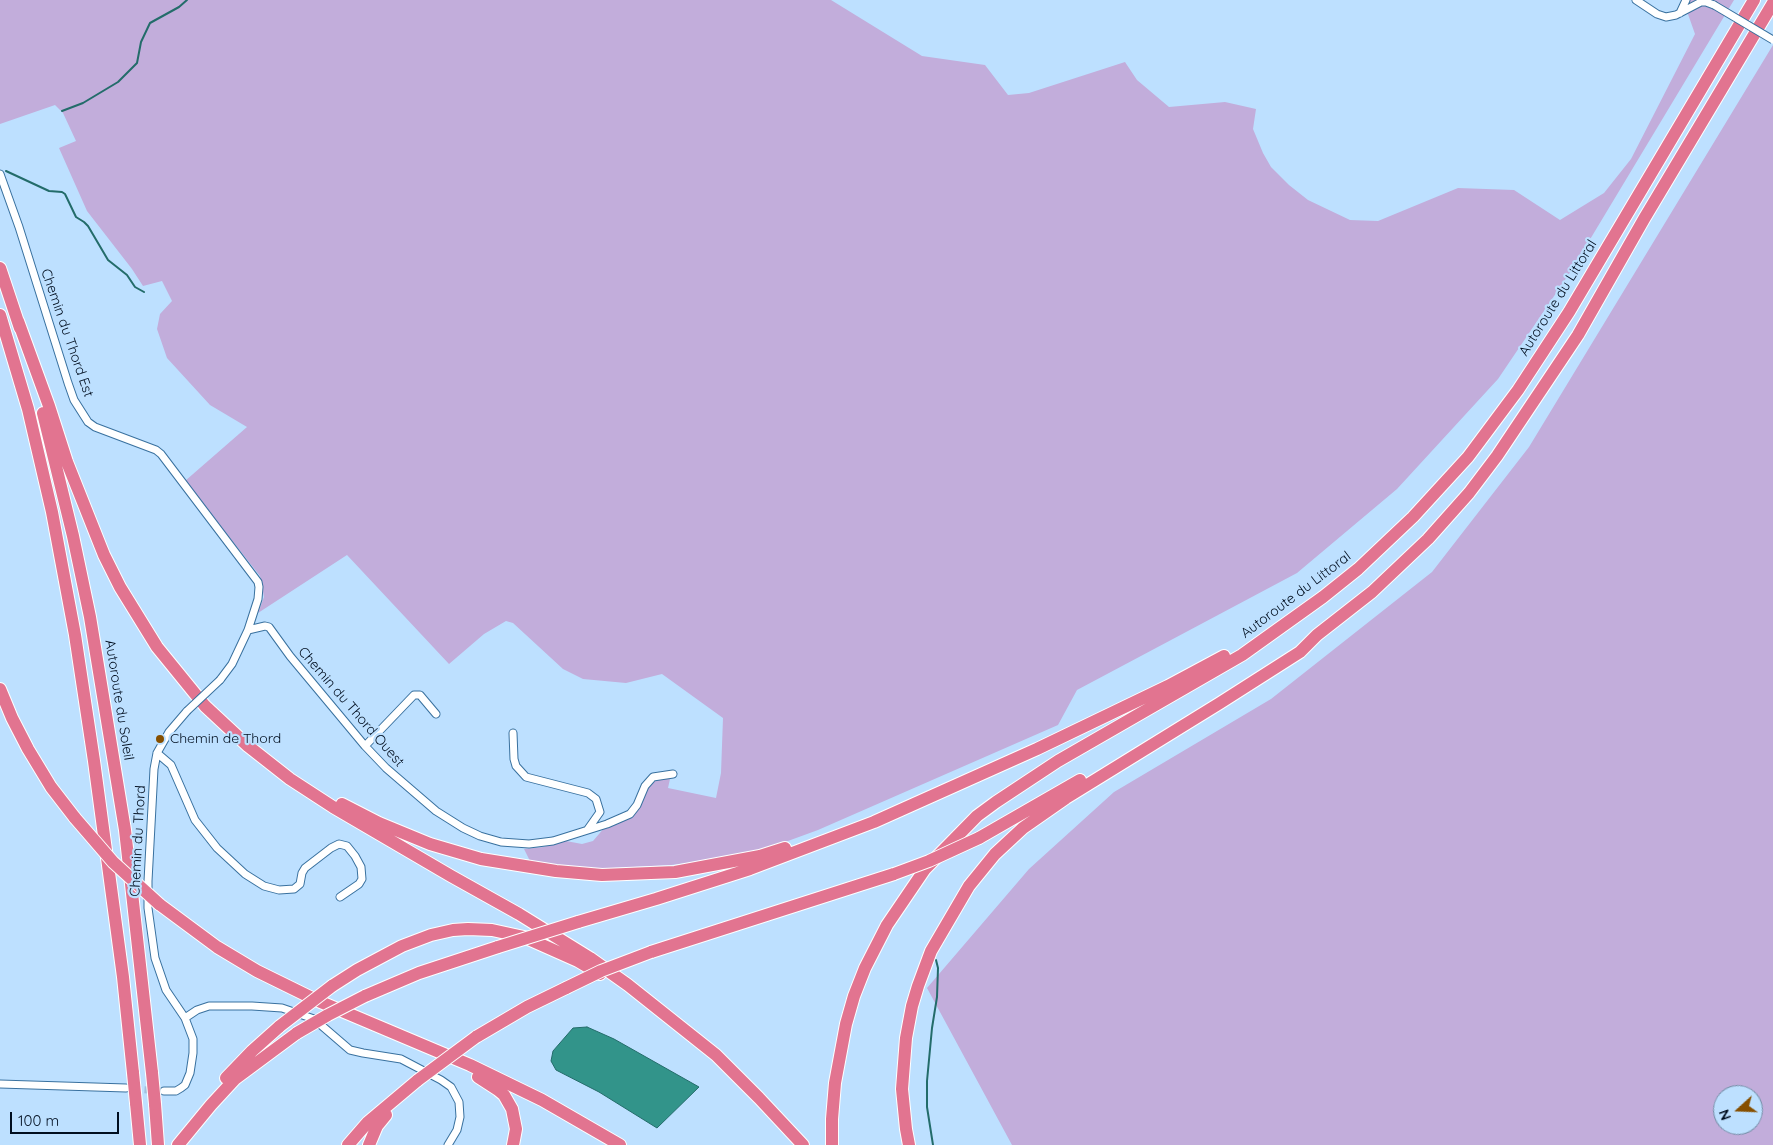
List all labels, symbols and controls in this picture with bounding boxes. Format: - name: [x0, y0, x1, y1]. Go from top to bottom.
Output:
- street label: Autoroute du Littoral: [1515, 237, 1601, 359]
- street label: Chemin du Thord Est: [37, 267, 97, 399]
- street label: Autoroute du Littoral: [1238, 548, 1354, 642]
- street label: Autoroute du Soleil: [101, 638, 137, 762]
- street label: Chemin du Thord Ouest: [294, 644, 408, 770]
- place label: Chemin de Thord: [170, 731, 281, 747]
- marker: Chemin de Thord: [154, 733, 166, 745]
- street label: Chemin du Thord: [127, 785, 149, 897]
- north arrow: [1713, 1085, 1763, 1135]
- scale bar: [12, 1102, 121, 1134]
- text: N: [1715, 1107, 1735, 1123]
- text: 100 m: [18, 1111, 59, 1130]

